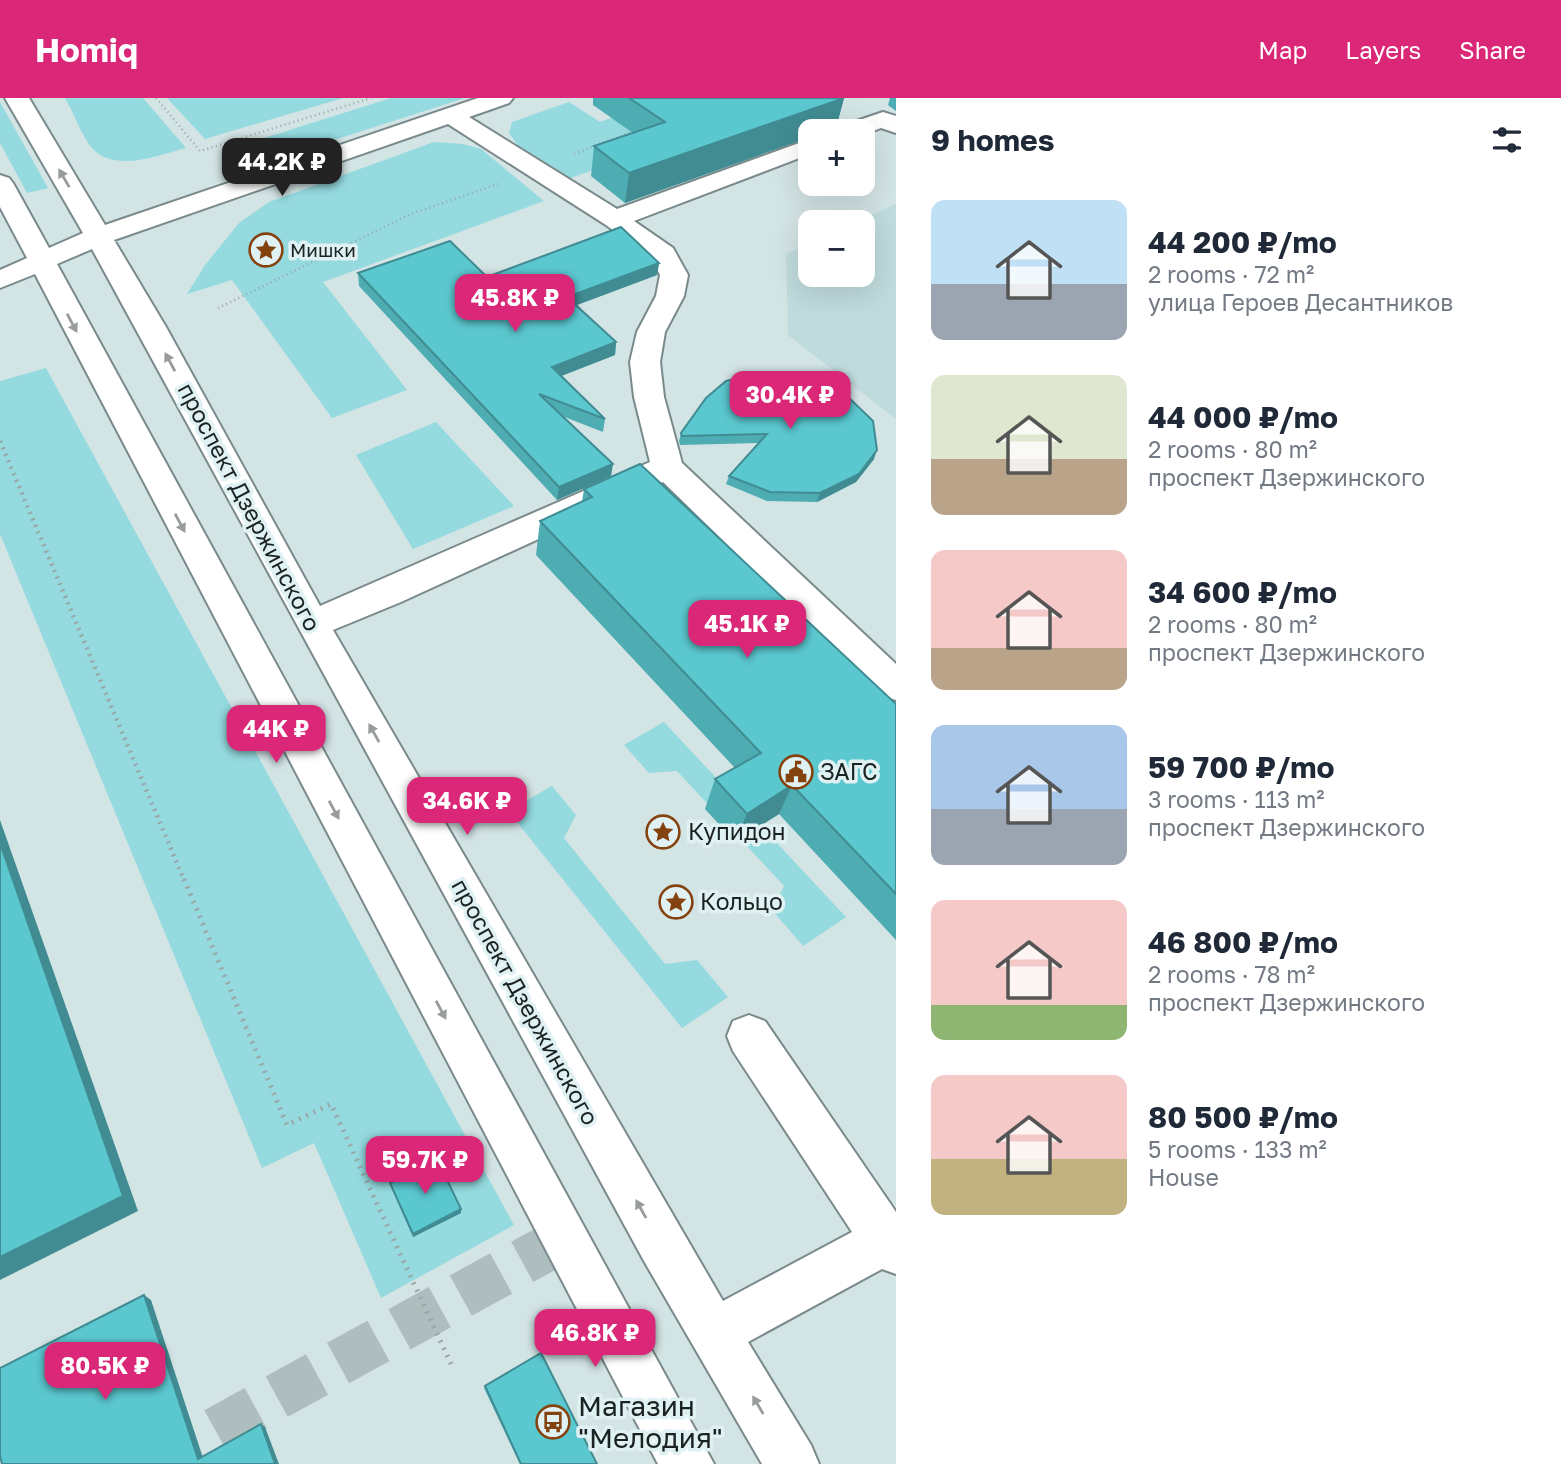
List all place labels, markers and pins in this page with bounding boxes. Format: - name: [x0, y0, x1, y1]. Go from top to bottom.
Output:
- pin: 44.2K ₽: [217, 139, 347, 198]
- place icon: Мишки: [247, 231, 285, 269]
- place label: Мишки: [290, 238, 356, 261]
- pin: 45.8K ₽: [450, 274, 580, 334]
- pin: 30.4K ₽: [725, 372, 855, 431]
- pin: 45.1K ₽: [682, 601, 812, 660]
- pin: 44K ₽: [227, 706, 325, 765]
- public building icon: ЗАГС: [777, 753, 815, 791]
- place label: ЗАГС: [820, 757, 878, 785]
- pin: 34.6K ₽: [402, 778, 532, 837]
- place icon: Купидон: [644, 813, 682, 851]
- place label: Купидон: [688, 817, 786, 845]
- place icon: Кольцо: [657, 883, 695, 921]
- place label: Кольцо: [700, 887, 783, 915]
- pin: 59.7K ₽: [360, 1136, 490, 1196]
- pin: 46.8K ₽: [530, 1310, 660, 1369]
- pin: 80.5K ₽: [40, 1342, 170, 1402]
- place label: Магазин "Мелодия": [578, 1389, 723, 1454]
- bus stop icon: Магазин "Мелодия": [534, 1403, 572, 1441]

